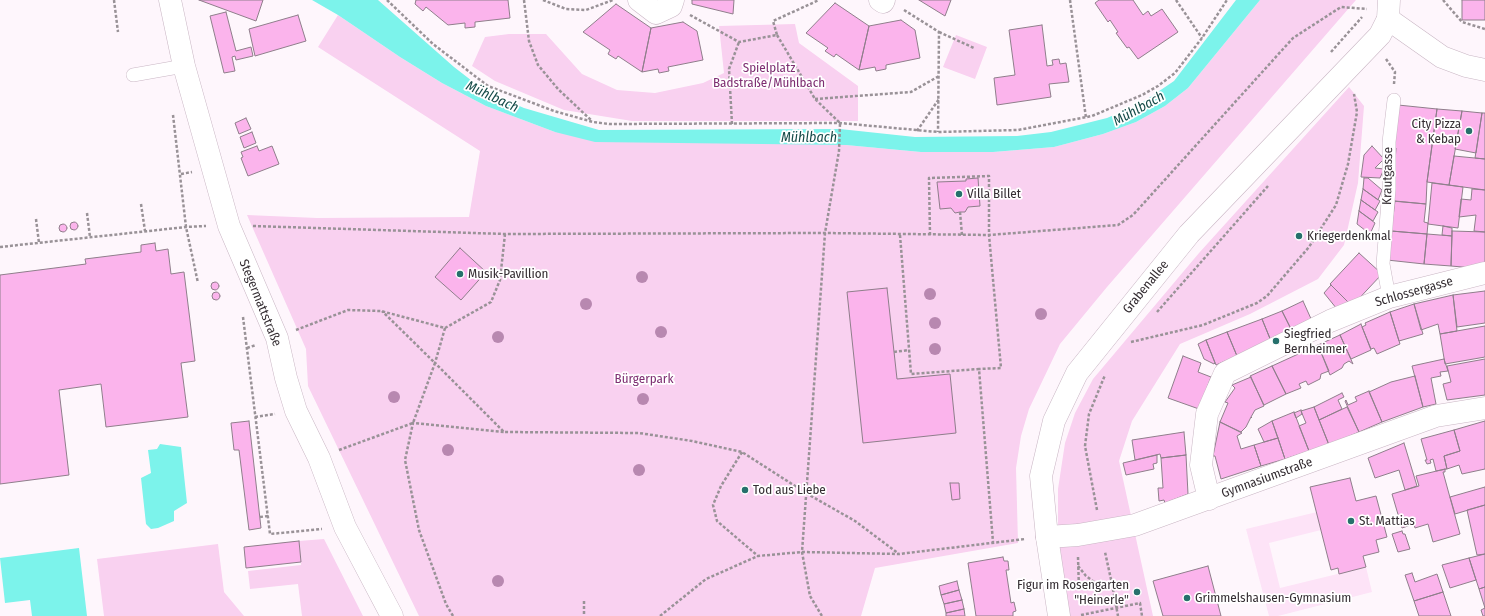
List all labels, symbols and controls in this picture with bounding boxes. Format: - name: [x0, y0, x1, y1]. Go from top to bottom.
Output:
- park label: Spielplatz Badstraße/Mühlbach: [713, 60, 825, 91]
- water label: Mühlbach: [463, 78, 521, 116]
- water label: Mühlbach: [1110, 88, 1168, 130]
- place label: City Pizza & Kebap: [1411, 116, 1461, 147]
- marker: City Pizza & Kebap: [1464, 126, 1474, 136]
- water label: Mühlbach: [781, 130, 837, 146]
- street label: Krautgasse: [1380, 147, 1396, 205]
- place label: Villa Billet: [967, 186, 1021, 202]
- marker: Villa Billet: [954, 189, 964, 199]
- place label: Kriegerdenkmal: [1307, 228, 1391, 244]
- marker: Kriegerdenkmal: [1294, 231, 1304, 241]
- street label: Stegermattstraße: [235, 257, 285, 349]
- street label: Grabenallee: [1120, 257, 1172, 317]
- place label: Musik-Pavillion: [468, 266, 548, 282]
- marker: Musik-Pavillion: [455, 269, 465, 279]
- street label: Schlossergasse: [1373, 273, 1455, 311]
- place label: Siegfried Bernheimer: [1284, 326, 1346, 357]
- marker: Siegfried Bernheimer: [1271, 336, 1281, 346]
- park label: Bürgerpark: [615, 371, 673, 387]
- street label: Gymnasiumstraße: [1219, 454, 1315, 502]
- place label: Tod aus Liebe: [753, 482, 826, 498]
- marker: Tod aus Liebe: [740, 485, 750, 495]
- place label: St. Mattias: [1359, 513, 1415, 529]
- marker: St. Mattias: [1346, 516, 1356, 526]
- place label: Figur im Rosengarten "Heinerle": [1017, 577, 1129, 608]
- marker: Figur im Rosengarten "Heinerle": [1132, 587, 1142, 597]
- place label: Grimmelshausen-Gymnasium: [1195, 590, 1351, 606]
- marker: Grimmelshausen-Gymnasium: [1182, 593, 1192, 603]

